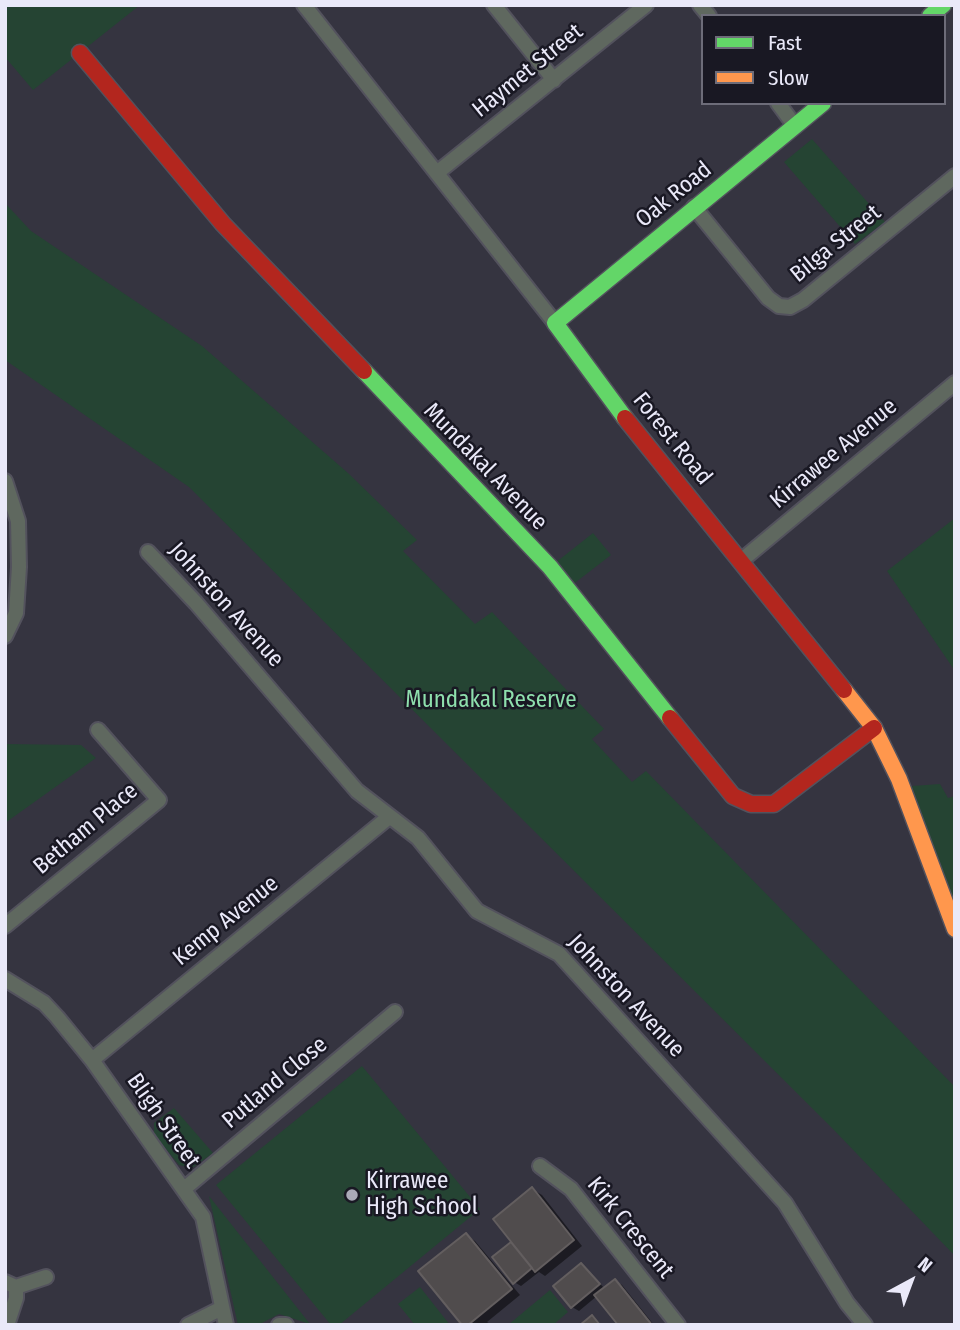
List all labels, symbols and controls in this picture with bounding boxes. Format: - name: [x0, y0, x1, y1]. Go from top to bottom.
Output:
- legend: [701, 14, 946, 105]
- street label: Haymet Street: [467, 18, 589, 124]
- text: Fast: [768, 30, 802, 56]
- text: Slow: [768, 65, 809, 91]
- street label: Oak Road: [631, 156, 717, 234]
- street label: Bilga Street: [785, 199, 887, 289]
- street label: Forest Road: [626, 387, 718, 491]
- street label: Kirrawee Avenue: [765, 393, 903, 515]
- street label: Mundakal Avenue: [417, 398, 553, 536]
- street label: Johnston Avenue: [163, 537, 289, 673]
- park label: Mundakal Reserve: [405, 687, 577, 715]
- street label: Betham Place: [28, 777, 144, 881]
- street label: Kemp Avenue: [168, 870, 284, 972]
- street label: Johnston Avenue: [562, 929, 690, 1063]
- street label: Putland Close: [217, 1031, 333, 1135]
- street label: Bligh Street: [120, 1068, 206, 1174]
- place label: Kirrawee High School: [366, 1168, 478, 1222]
- street label: Kirk Crescent: [581, 1172, 679, 1284]
- marker: Kirrawee High School: [344, 1187, 360, 1203]
- north arrow: [876, 1246, 946, 1316]
- text: N: [913, 1252, 937, 1277]

